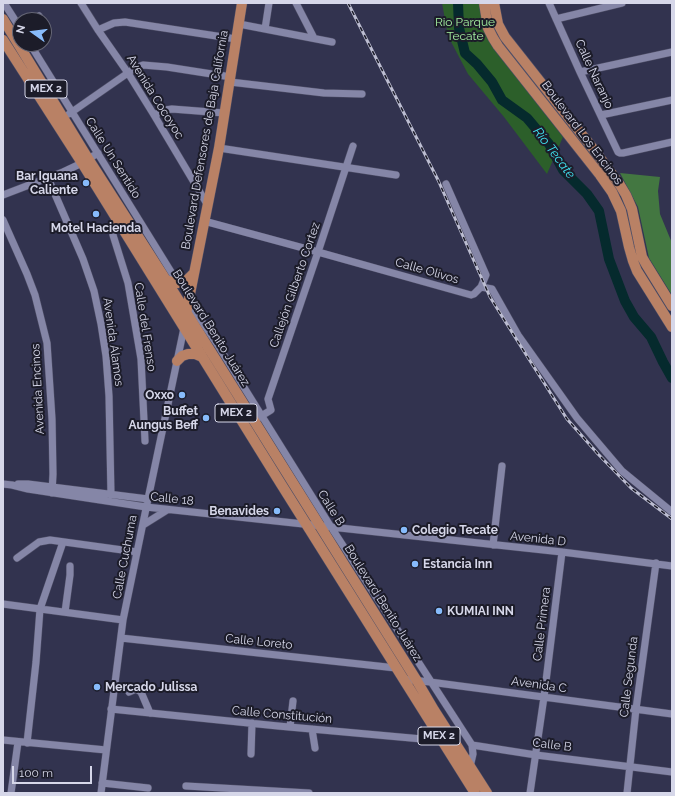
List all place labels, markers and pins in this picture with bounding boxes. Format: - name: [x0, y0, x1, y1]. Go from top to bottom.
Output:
- place label: Bar Iguana Caliente: [16, 169, 78, 197]
- marker: Bar Iguana Caliente: [81, 178, 91, 188]
- marker: Motel Hacienda: [91, 209, 101, 219]
- place label: Motel Hacienda: [51, 221, 141, 235]
- place label: Oxxo: [145, 388, 174, 402]
- marker: Oxxo: [177, 390, 187, 400]
- place label: Buffet Aungus Beff: [129, 404, 198, 432]
- marker: Buffet Aungus Beff: [201, 413, 211, 423]
- place label: Benavides: [209, 504, 269, 518]
- marker: Benavides: [272, 506, 282, 516]
- place label: Colegio Tecate: [412, 523, 498, 537]
- marker: Colegio Tecate: [399, 525, 409, 535]
- place label: Estancia Inn: [423, 557, 492, 571]
- marker: Estancia Inn: [410, 559, 420, 569]
- place label: KUMIAI INN: [447, 604, 514, 618]
- marker: KUMIAI INN: [434, 606, 444, 616]
- place label: Mercado Julissa: [105, 680, 197, 694]
- marker: Mercado Julissa: [92, 682, 102, 692]

